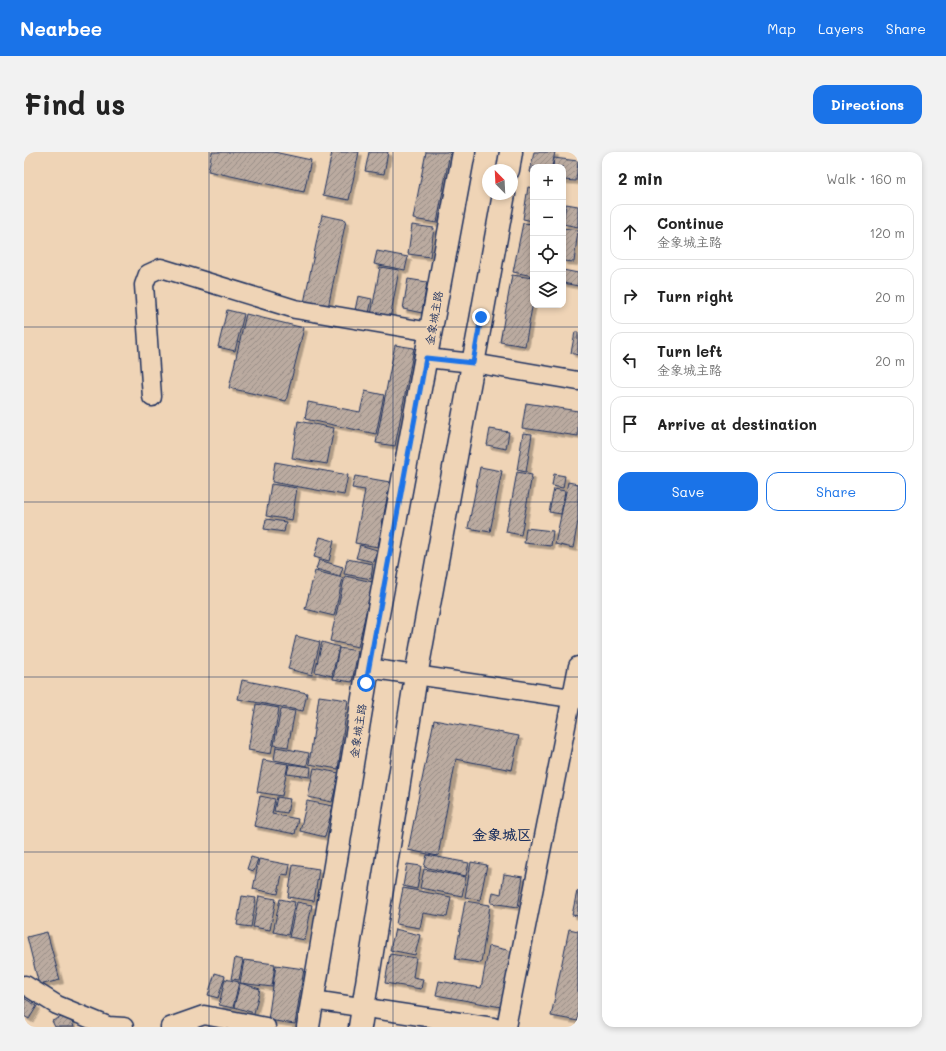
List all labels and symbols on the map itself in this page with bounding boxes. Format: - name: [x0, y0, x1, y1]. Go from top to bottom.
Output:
- north arrow: [482, 164, 518, 200]
- street label: 金象城主路: [421, 290, 446, 346]
- route end: [472, 308, 490, 326]
- route start: [357, 674, 375, 692]
- street label: 金象城主路: [346, 703, 369, 759]
- district label: 金象城区: [472, 824, 532, 844]

